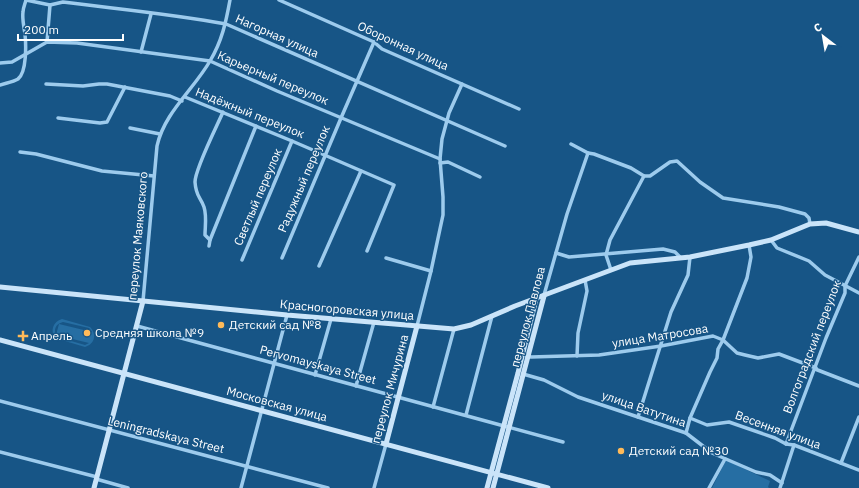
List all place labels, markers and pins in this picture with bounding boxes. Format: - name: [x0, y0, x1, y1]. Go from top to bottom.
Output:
- place label: Детский сад №8: [229, 317, 321, 332]
- marker: Детский сад №8: [216, 320, 226, 330]
- place label: Средняя школа №9: [95, 325, 204, 340]
- place label: Апрель: [31, 328, 72, 343]
- marker: Средняя школа №9: [82, 328, 92, 338]
- marker: Апрель: [18, 331, 28, 341]
- place label: Детский сад №30: [629, 443, 729, 458]
- marker: Детский сад №30: [616, 446, 626, 456]

